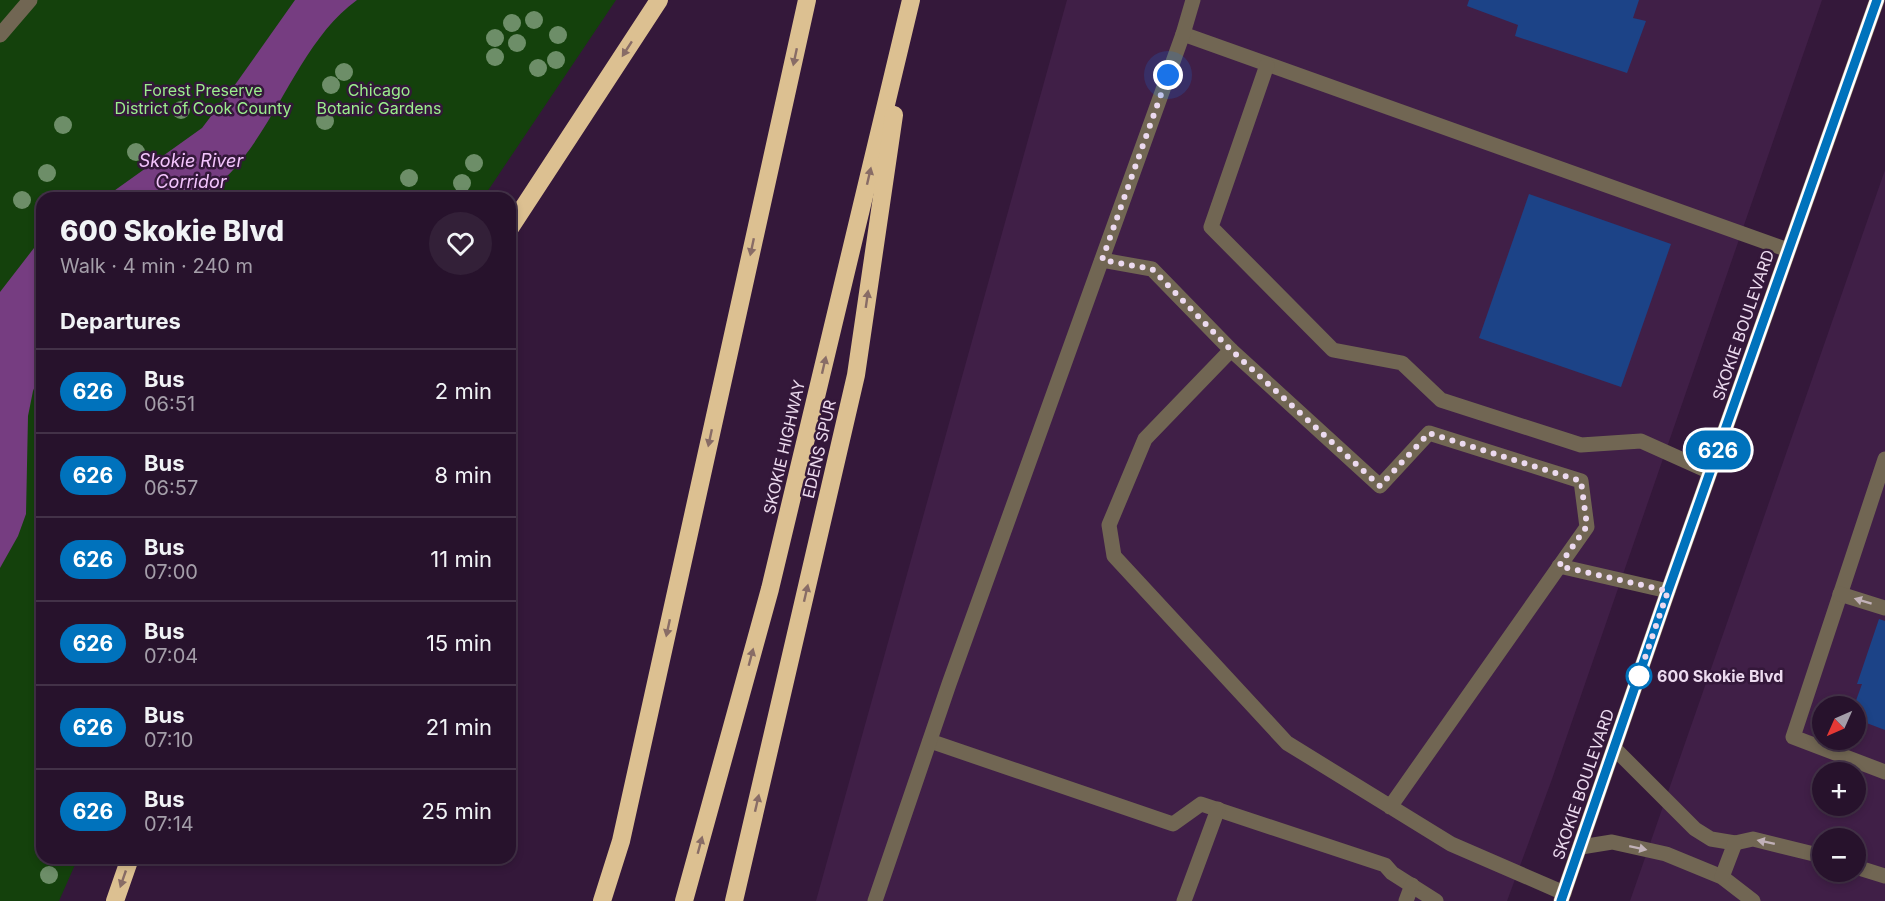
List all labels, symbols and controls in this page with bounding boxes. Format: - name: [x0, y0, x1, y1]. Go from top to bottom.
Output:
- one-way arrow: [621, 41, 632, 57]
- one-way arrow: [789, 48, 799, 66]
- your location: [1153, 60, 1183, 90]
- park label: Forest Preserve District of Cook County: [114, 80, 292, 118]
- park label: Chicago Botanic Gardens: [316, 80, 442, 118]
- water label: Skokie River Corridor: [139, 150, 244, 192]
- one-way arrow: [864, 167, 874, 185]
- button: heart: [429, 212, 492, 275]
- text: 600 Skokie Blvd: [60, 214, 284, 248]
- one-way arrow: [747, 238, 757, 257]
- street label: SKOKIE BOULEVARD: [1708, 247, 1778, 403]
- text: Walk · 4 min · 240 m: [60, 254, 253, 278]
- one-way arrow: [862, 290, 871, 309]
- text: Departures: [60, 308, 181, 334]
- one-way arrow: [819, 356, 829, 375]
- text: Bus: [144, 366, 185, 392]
- text: 2 min: [435, 378, 492, 404]
- street label: SKOKIE HIGHWAY: [759, 378, 809, 516]
- text: 626: [73, 379, 113, 404]
- text: 06:51: [144, 392, 195, 416]
- street label: EDENS SPUR: [798, 398, 840, 500]
- one-way arrow: [705, 429, 715, 447]
- line badge: 626: [1684, 430, 1752, 470]
- text: 626: [1698, 438, 1738, 463]
- text: Bus: [144, 450, 185, 476]
- text: 8 min: [435, 462, 492, 488]
- text: 626: [73, 463, 113, 488]
- text: 06:57: [144, 476, 198, 500]
- text: Bus: [144, 534, 185, 560]
- text: 11 min: [430, 546, 492, 572]
- text: 626: [73, 547, 113, 572]
- text: 07:00: [144, 560, 198, 584]
- one-way arrow: [801, 583, 811, 602]
- one-way arrow: [1854, 596, 1872, 605]
- text: Bus: [144, 618, 185, 644]
- one-way arrow: [663, 619, 672, 638]
- text: 15 min: [426, 630, 492, 656]
- text: 626: [73, 631, 113, 656]
- text: 07:04: [144, 644, 198, 668]
- one-way arrow: [747, 647, 757, 666]
- marker: 600 Skokie Blvd: [1626, 663, 1652, 689]
- place label: 600 Skokie Blvd: [1657, 666, 1783, 686]
- north arrow: [1812, 696, 1866, 750]
- map controls: [1812, 696, 1866, 882]
- text: Bus: [144, 702, 185, 728]
- street label: SKOKIE BOULEVARD: [1548, 706, 1618, 862]
- text: 21 min: [426, 714, 492, 740]
- text: 626: [73, 715, 113, 740]
- text: 07:10: [144, 728, 193, 752]
- button: +: [1812, 762, 1866, 816]
- text: Bus: [144, 786, 185, 812]
- one-way arrow: [753, 793, 762, 812]
- text: 25 min: [421, 798, 492, 824]
- text: 626: [73, 799, 113, 824]
- text: 07:14: [144, 812, 194, 836]
- button: −: [1812, 828, 1866, 882]
- one-way arrow: [695, 835, 705, 854]
- one-way arrow: [1756, 837, 1775, 846]
- one-way arrow: [1629, 843, 1648, 853]
- one-way arrow: [117, 871, 127, 889]

